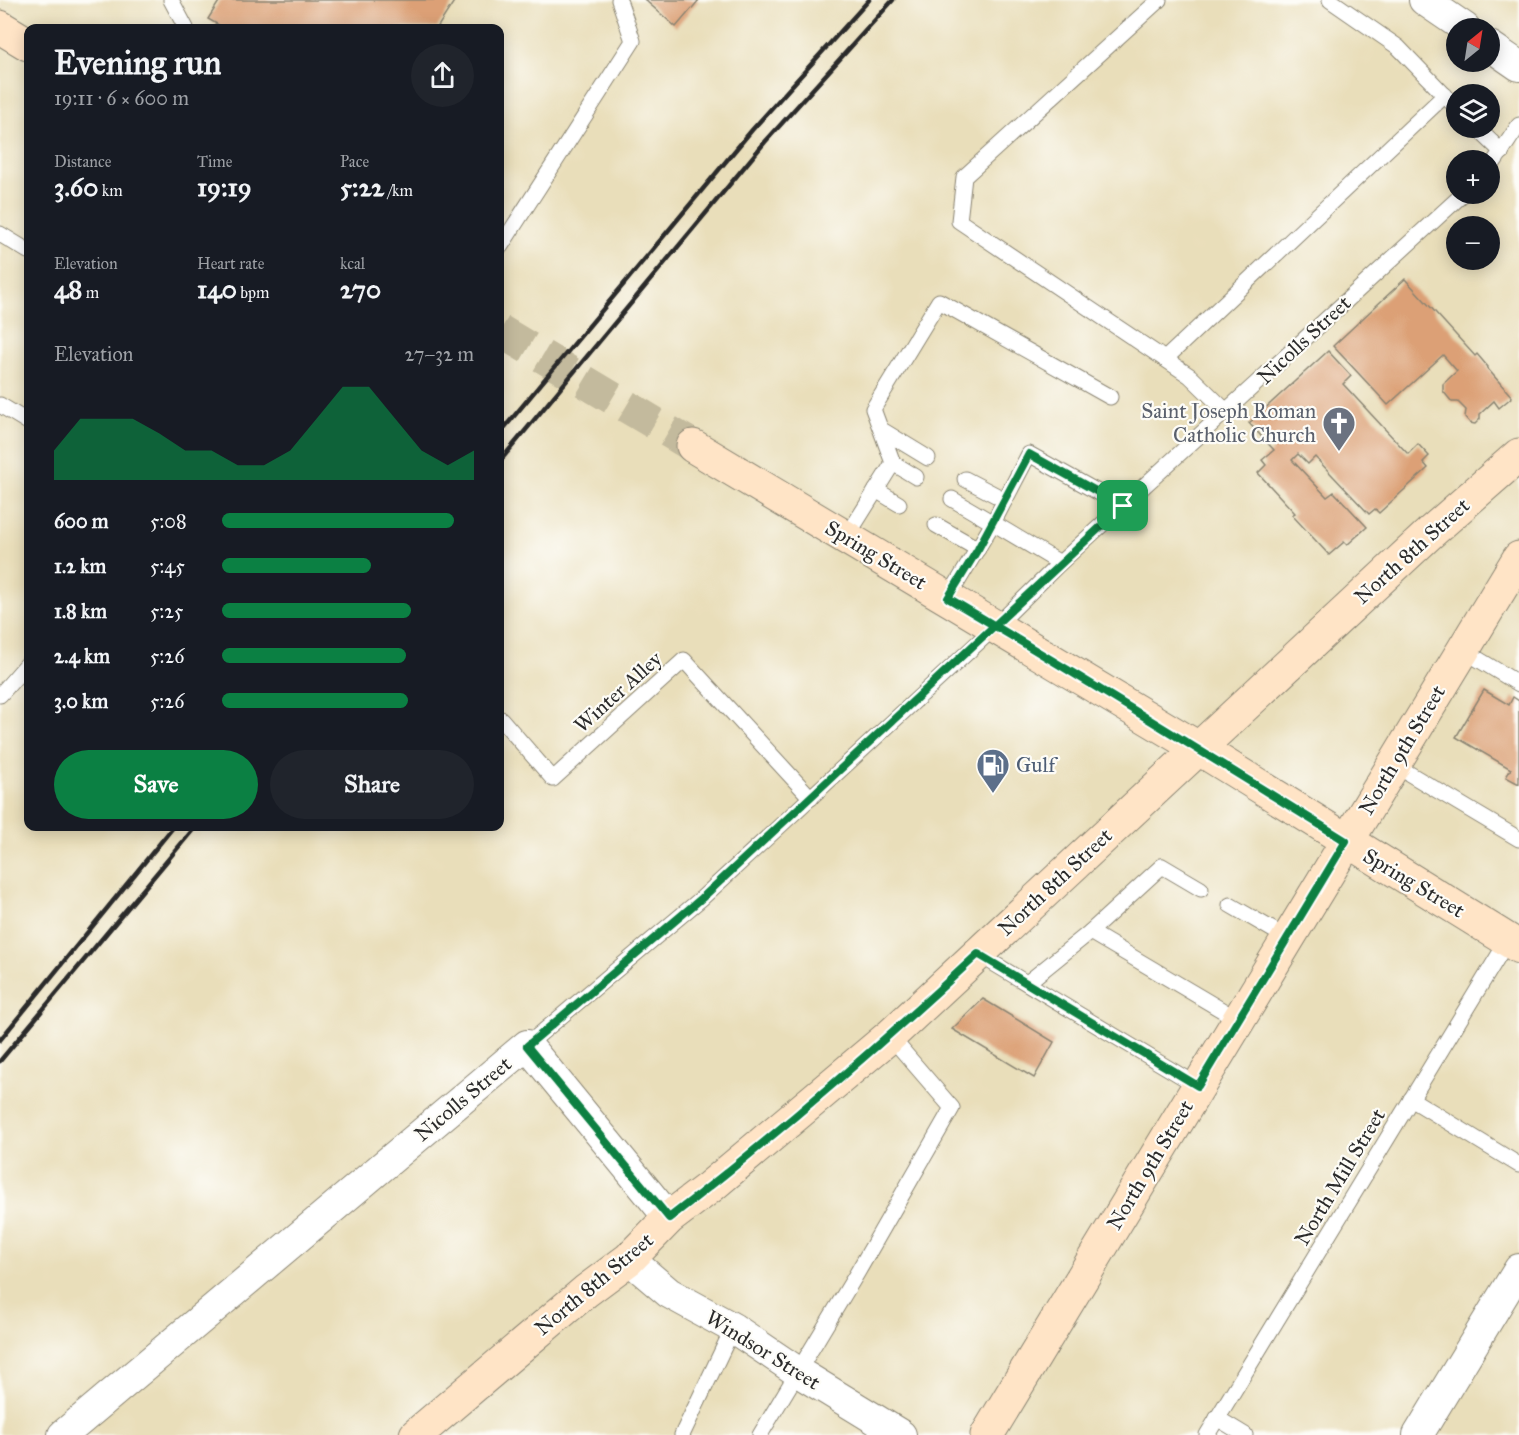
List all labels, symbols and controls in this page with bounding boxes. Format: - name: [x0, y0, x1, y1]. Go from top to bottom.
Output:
- north arrow: [1446, 18, 1500, 72]
- map controls: [1446, 18, 1500, 270]
- text: Evening run: [54, 43, 221, 83]
- button: share: [411, 44, 474, 107]
- button: layers: [1446, 84, 1500, 138]
- text: 19:11 · 6 × 600 m: [54, 86, 189, 110]
- button: +: [1446, 150, 1500, 204]
- text: Distance: [54, 152, 111, 171]
- text: Time: [197, 152, 232, 171]
- text: Pace: [340, 152, 369, 171]
- text: 3.60: [54, 171, 98, 203]
- text: 19:19: [197, 171, 252, 203]
- text: 5:22: [340, 171, 384, 203]
- text: km: [98, 181, 123, 200]
- text: /km: [384, 181, 413, 200]
- button: −: [1446, 216, 1500, 270]
- text: Elevation: [54, 254, 118, 273]
- text: Heart rate: [197, 254, 264, 273]
- text: kcal: [340, 254, 365, 273]
- text: 48: [54, 273, 82, 305]
- text: 140: [197, 273, 237, 305]
- text: 270: [340, 273, 381, 305]
- text: m: [82, 283, 99, 302]
- text: bpm: [237, 283, 270, 302]
- street label: Nicolls Street: [1252, 290, 1357, 390]
- text: Elevation: [54, 342, 133, 366]
- text: 27–32 m: [405, 342, 474, 366]
- place label: Saint Joseph Roman Catholic Church: [1141, 398, 1316, 448]
- church icon: Saint Joseph Roman Catholic Church: [1321, 405, 1357, 452]
- pin: [1097, 480, 1148, 531]
- icon: arrive: [1106, 489, 1139, 522]
- street label: North 8th Street: [1349, 492, 1476, 610]
- text: 600 m: [54, 509, 109, 533]
- text: 5:08: [150, 509, 187, 533]
- street label: Spring Street: [820, 514, 932, 596]
- text: 1.2 km: [54, 554, 106, 578]
- text: 5:45: [150, 554, 185, 578]
- text: 1.8 km: [54, 599, 107, 623]
- text: 5:25: [150, 599, 183, 623]
- text: 2.4 km: [54, 644, 110, 668]
- text: 5:26: [150, 644, 184, 668]
- street label: Winter Alley: [569, 645, 668, 738]
- street label: North 9th Street: [1353, 680, 1451, 820]
- text: 3.0 km: [54, 689, 108, 713]
- text: 5:26: [150, 689, 184, 713]
- fuel station icon: Gulf: [975, 747, 1011, 794]
- button: Save: [54, 750, 258, 819]
- button: Share: [270, 750, 474, 819]
- place label: Gulf: [1016, 752, 1058, 778]
- street label: North 8th Street: [993, 822, 1118, 941]
- street label: Spring Street: [1358, 842, 1470, 924]
- street label: Nicolls Street: [409, 1051, 517, 1147]
- street label: North 9th Street: [1101, 1095, 1199, 1235]
- street label: North Mill Street: [1289, 1103, 1391, 1250]
- street label: North 8th Street: [529, 1227, 659, 1341]
- street label: Windsor Street: [701, 1304, 826, 1396]

